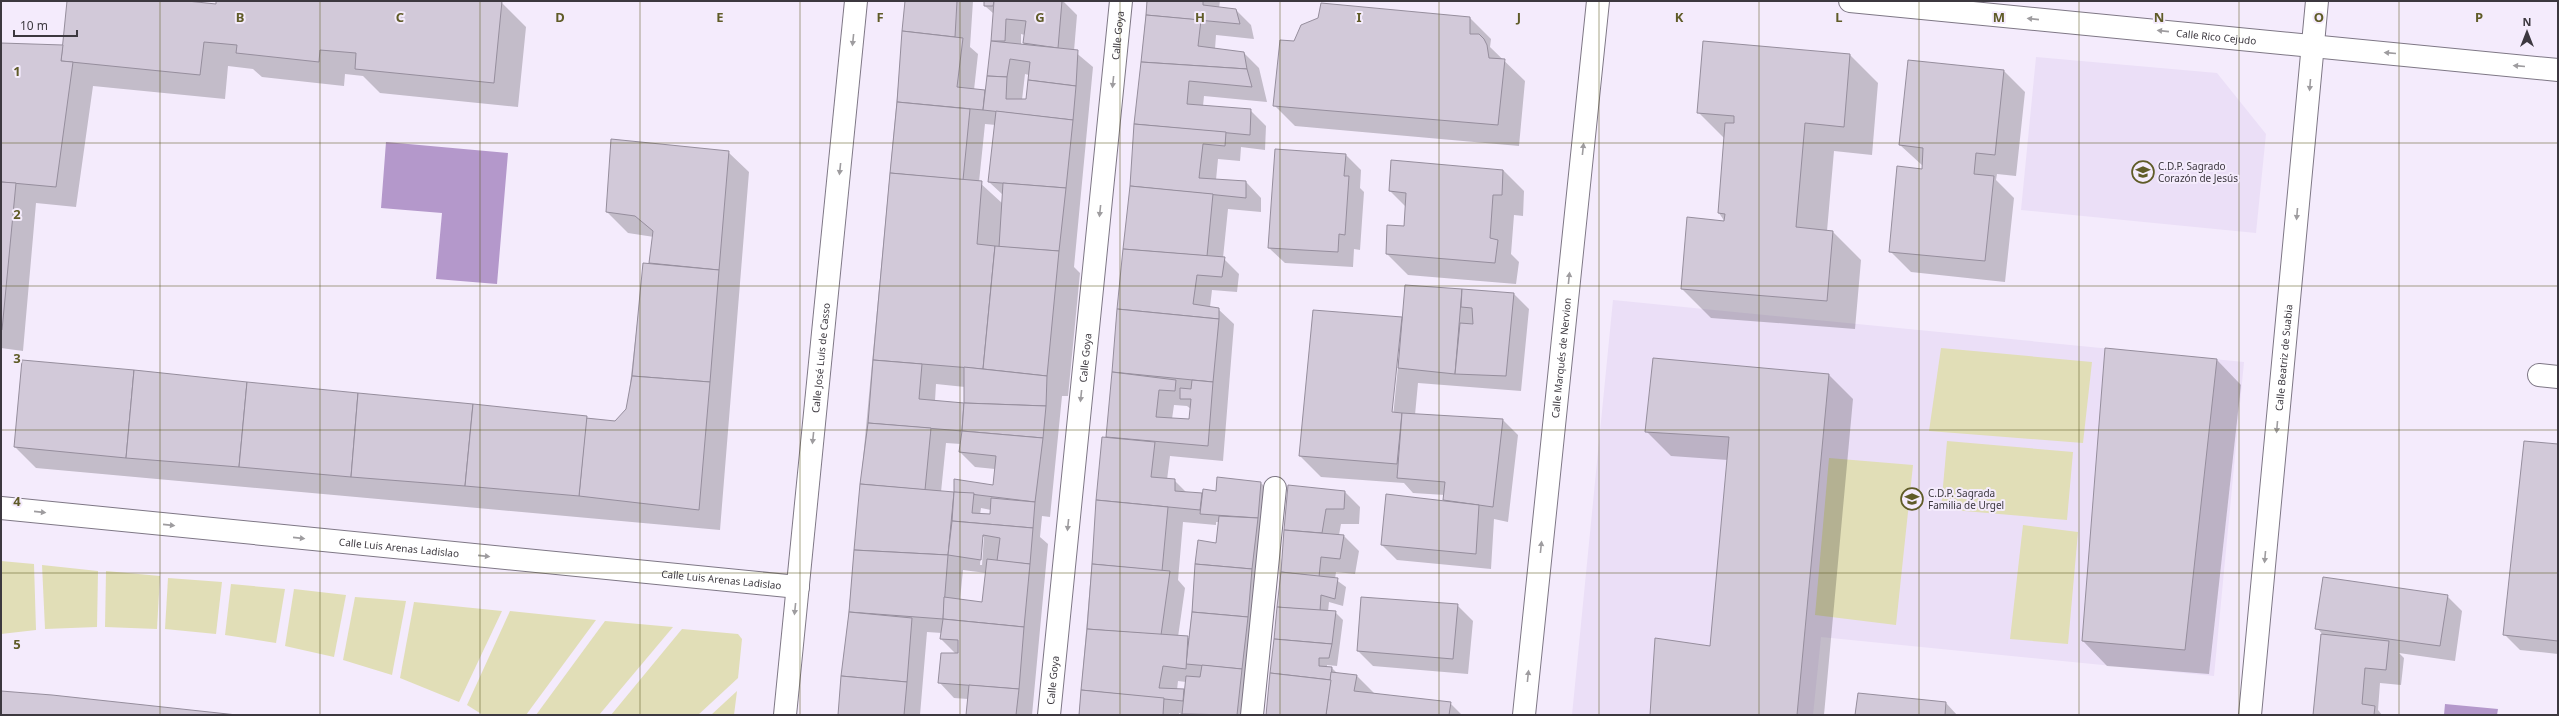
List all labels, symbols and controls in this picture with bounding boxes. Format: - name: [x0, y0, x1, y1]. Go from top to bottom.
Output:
- text: B: [236, 8, 244, 26]
- text: C: [396, 8, 404, 26]
- text: D: [555, 8, 565, 26]
- text: E: [716, 8, 724, 26]
- text: F: [876, 8, 884, 26]
- text: G: [1035, 8, 1045, 26]
- text: H: [1195, 8, 1205, 26]
- text: I: [1356, 8, 1362, 26]
- text: J: [1516, 8, 1521, 26]
- text: K: [1675, 8, 1684, 26]
- text: L: [1835, 8, 1843, 26]
- text: M: [1993, 8, 2005, 26]
- text: N: [2154, 8, 2164, 26]
- text: O: [2314, 8, 2324, 26]
- text: P: [2475, 8, 2483, 26]
- street label: Calle Goya: [1108, 10, 1127, 61]
- scale bar: [14, 12, 77, 38]
- north arrow: [2507, 12, 2547, 52]
- text: N: [2523, 14, 2531, 29]
- one-way arrow: [2027, 16, 2039, 22]
- text: 10 m: [20, 17, 48, 34]
- street label: Calle Rico Cejudo: [2175, 26, 2257, 48]
- one-way arrow: [2157, 28, 2169, 35]
- one-way arrow: [849, 34, 856, 46]
- one-way arrow: [2384, 50, 2396, 57]
- text: 1: [13, 62, 21, 80]
- one-way arrow: [2513, 62, 2525, 69]
- one-way arrow: [1110, 76, 1116, 88]
- one-way arrow: [2306, 79, 2313, 91]
- one-way arrow: [1579, 143, 1586, 155]
- school or university icon: C.D.P. Sagrado Corazón de Jesús: [2130, 159, 2156, 185]
- place label: C.D.P. Sagrado Corazón de Jesús: [2158, 159, 2238, 185]
- one-way arrow: [836, 163, 843, 175]
- text: 2: [13, 205, 21, 223]
- one-way arrow: [1097, 205, 1103, 217]
- one-way arrow: [2294, 208, 2301, 220]
- one-way arrow: [1566, 272, 1572, 284]
- street label: Calle Marqués de Nervion: [1548, 297, 1574, 419]
- street label: Calle José Luis de Casso: [808, 302, 833, 414]
- street label: Calle Beatriz de Suabia: [2272, 304, 2296, 411]
- street label: Calle Goya: [1076, 333, 1094, 383]
- text: 3: [13, 349, 21, 367]
- one-way arrow: [1078, 390, 1085, 402]
- one-way arrow: [2274, 421, 2281, 433]
- one-way arrow: [809, 432, 816, 444]
- school or university icon: C.D.P. Sagrada Familia de Urgel: [1899, 486, 1925, 512]
- place label: C.D.P. Sagrada Familia de Urgel: [1928, 486, 2004, 512]
- text: 4: [13, 492, 21, 510]
- one-way arrow: [34, 509, 46, 516]
- one-way arrow: [1065, 519, 1072, 531]
- one-way arrow: [163, 522, 175, 528]
- one-way arrow: [293, 535, 305, 541]
- street label: Calle Luis Arenas Ladislao: [338, 535, 460, 560]
- one-way arrow: [1538, 541, 1545, 553]
- one-way arrow: [2262, 551, 2269, 563]
- one-way arrow: [478, 553, 490, 560]
- street label: Calle Luis Arenas Ladislao: [661, 566, 782, 592]
- one-way arrow: [792, 603, 799, 615]
- text: 5: [13, 635, 21, 653]
- street label: Calle Goya: [1043, 655, 1062, 705]
- one-way arrow: [1525, 670, 1531, 682]

